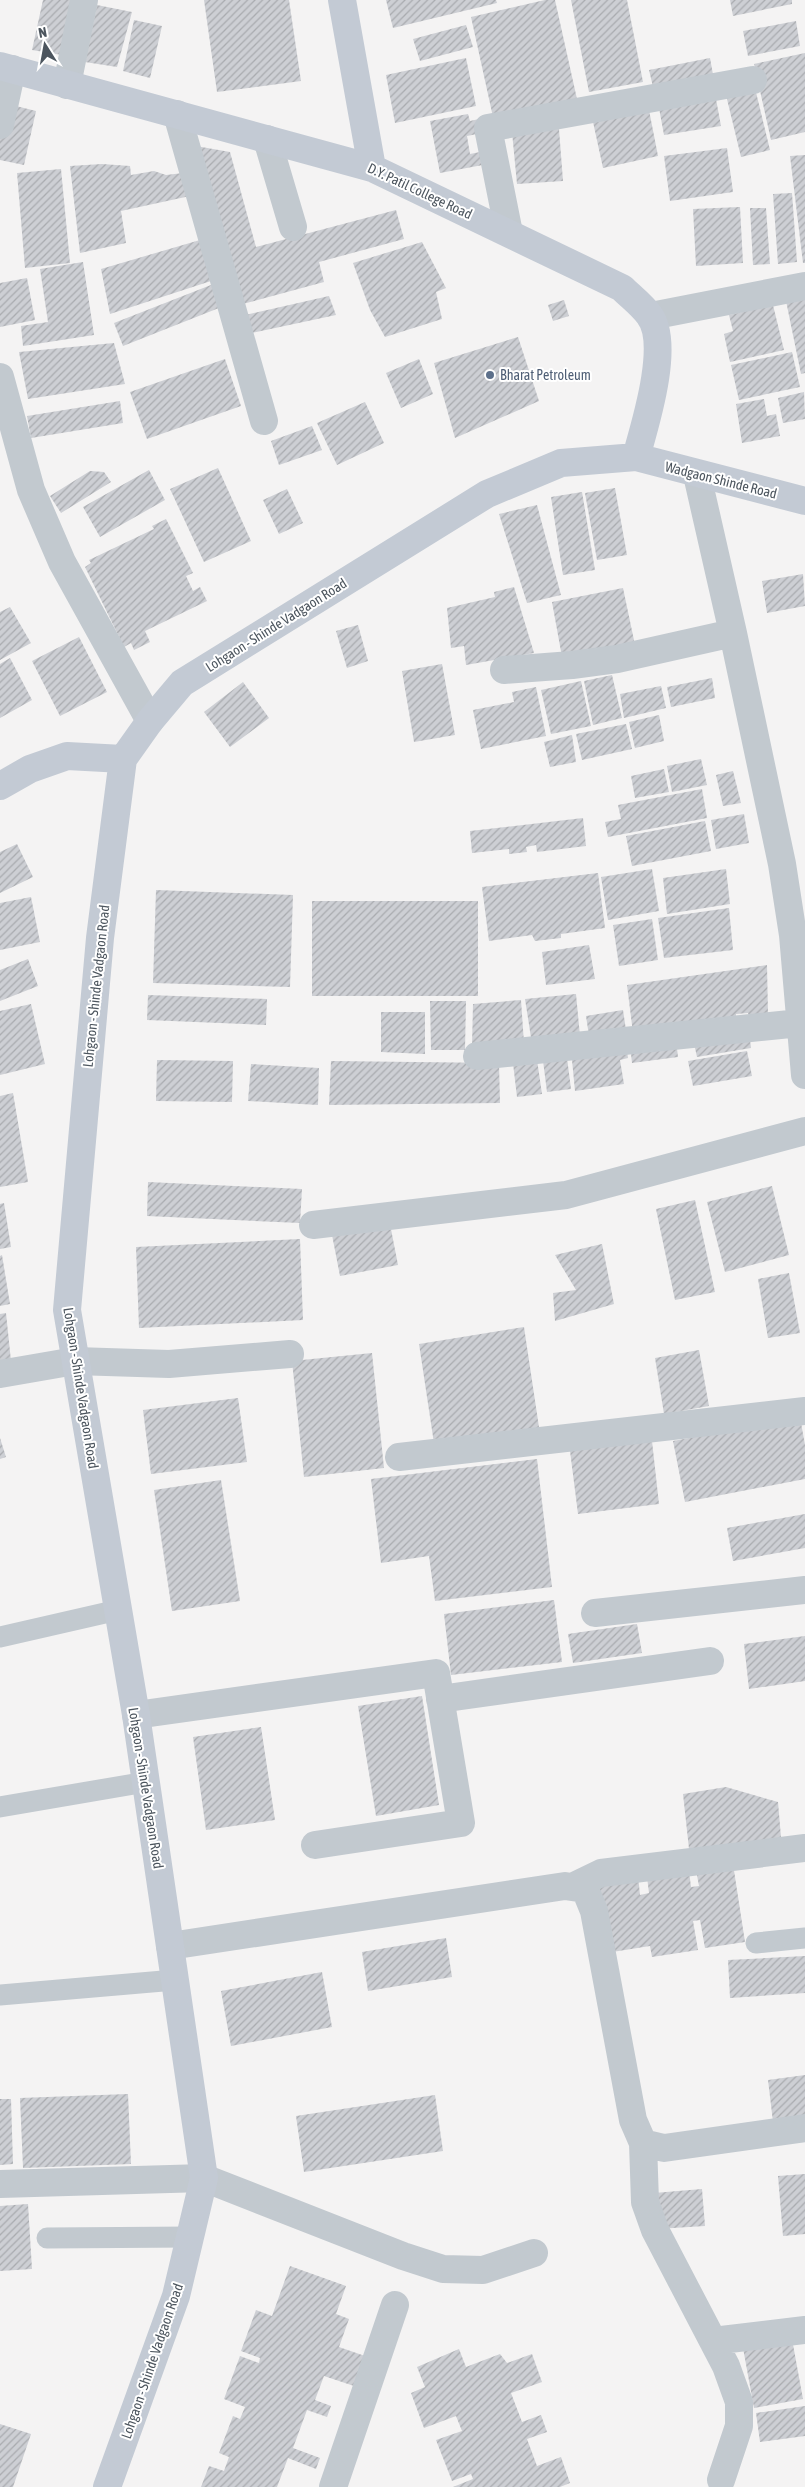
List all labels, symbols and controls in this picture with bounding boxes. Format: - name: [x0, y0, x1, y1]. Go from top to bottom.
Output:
- north arrow: [20, 20, 70, 70]
- text: N: [37, 24, 48, 41]
- street label: D.Y. Patil College Road: [365, 160, 475, 222]
- place label: Bharat Petroleum: [500, 367, 591, 383]
- marker: Bharat Petroleum: [484, 369, 496, 381]
- street label: Wadgaon Shinde Road: [663, 458, 779, 502]
- street label: Lohgaon - Shinde Vadgaon Road: [203, 575, 349, 675]
- street label: Lohgaon - Shinde Vadgaon Road: [80, 904, 112, 1068]
- street label: Lohgaon - Shinde Vadgaon Road: [60, 1306, 102, 1470]
- street label: Lohgaon - Shinde Vadgaon Road: [125, 1706, 167, 1870]
- street label: Lohgaon - Shinde Vadgaon Road: [118, 2281, 186, 2441]

